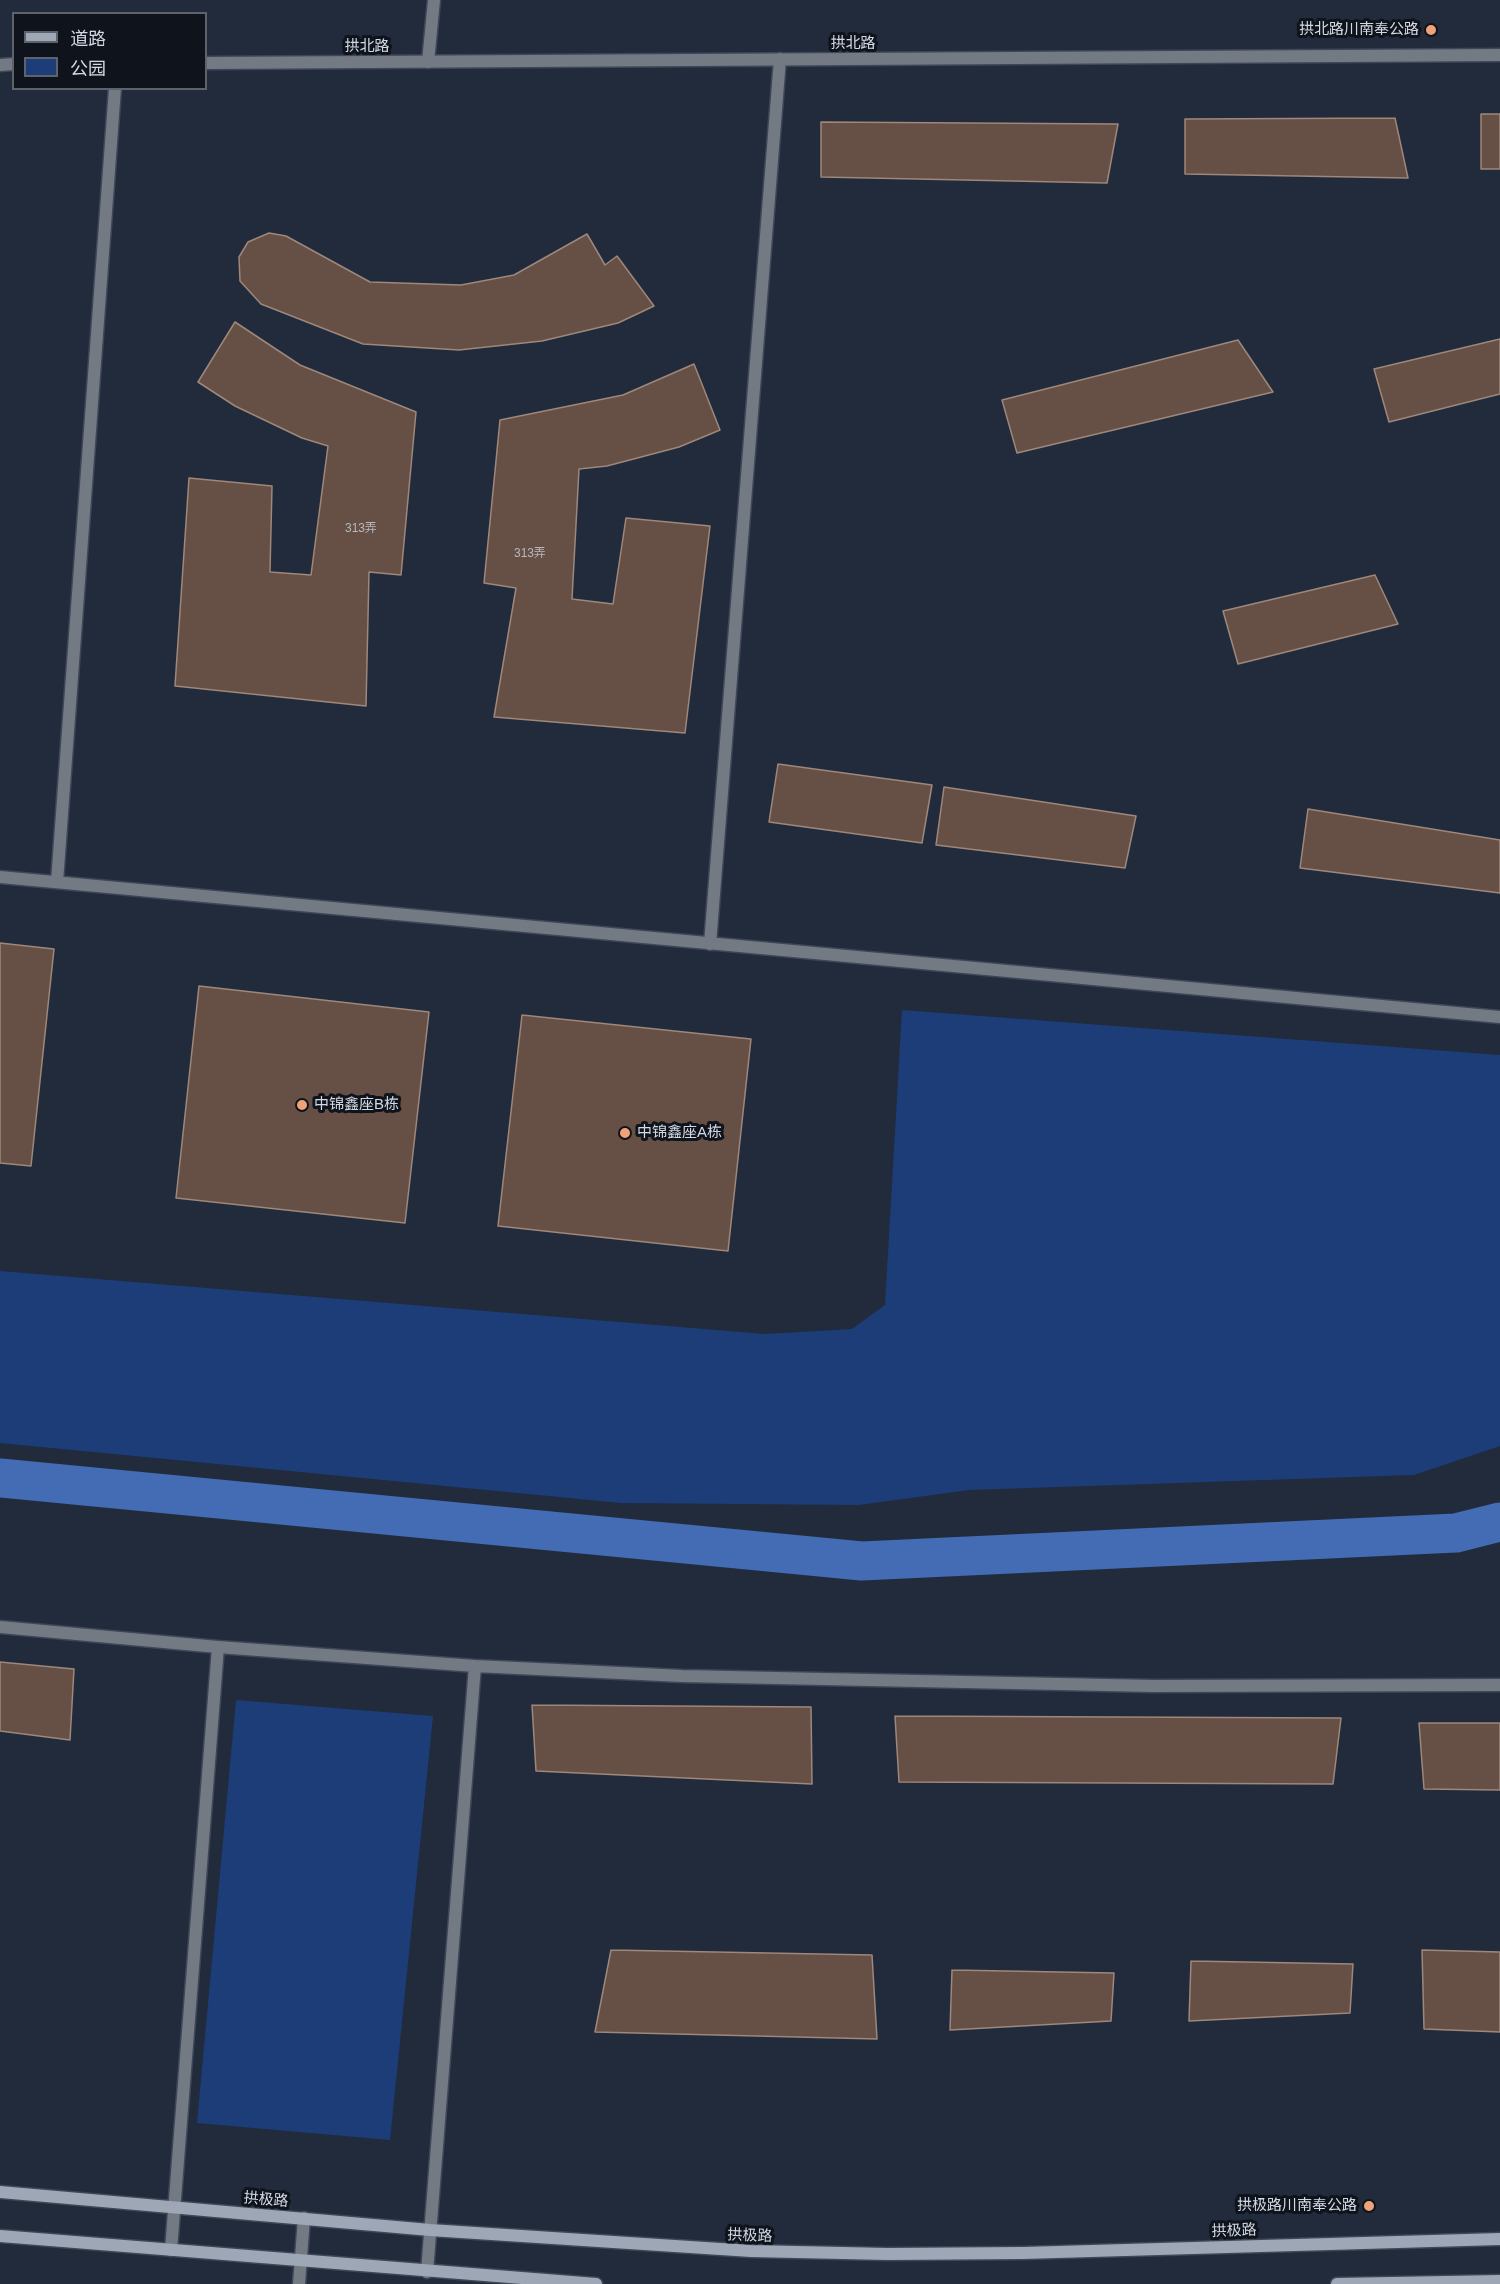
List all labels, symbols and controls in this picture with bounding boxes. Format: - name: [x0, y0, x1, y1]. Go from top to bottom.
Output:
- legend: [12, 12, 207, 90]
- place label: 拱北路川南奉公路: [1299, 21, 1419, 39]
- marker: 拱北路川南奉公路: [1424, 23, 1438, 37]
- text: 道路: [70, 29, 106, 49]
- street label: 拱北路: [831, 35, 875, 53]
- street label: 拱北路: [345, 38, 389, 56]
- text: 公园: [70, 59, 106, 79]
- house number: 313弄: [345, 522, 377, 536]
- house number: 313弄: [514, 547, 546, 561]
- place label: 中锦鑫座B栋: [314, 1096, 399, 1114]
- marker: 中锦鑫座B栋: [295, 1098, 309, 1112]
- place label: 中锦鑫座A栋: [637, 1124, 722, 1142]
- marker: 中锦鑫座A栋: [618, 1126, 632, 1140]
- street label: 拱极路: [243, 2189, 289, 2211]
- place label: 拱极路川南奉公路: [1237, 2197, 1357, 2215]
- marker: 拱极路川南奉公路: [1362, 2199, 1376, 2213]
- street label: 拱极路: [1211, 2221, 1257, 2241]
- street label: 拱极路: [727, 2226, 773, 2246]

